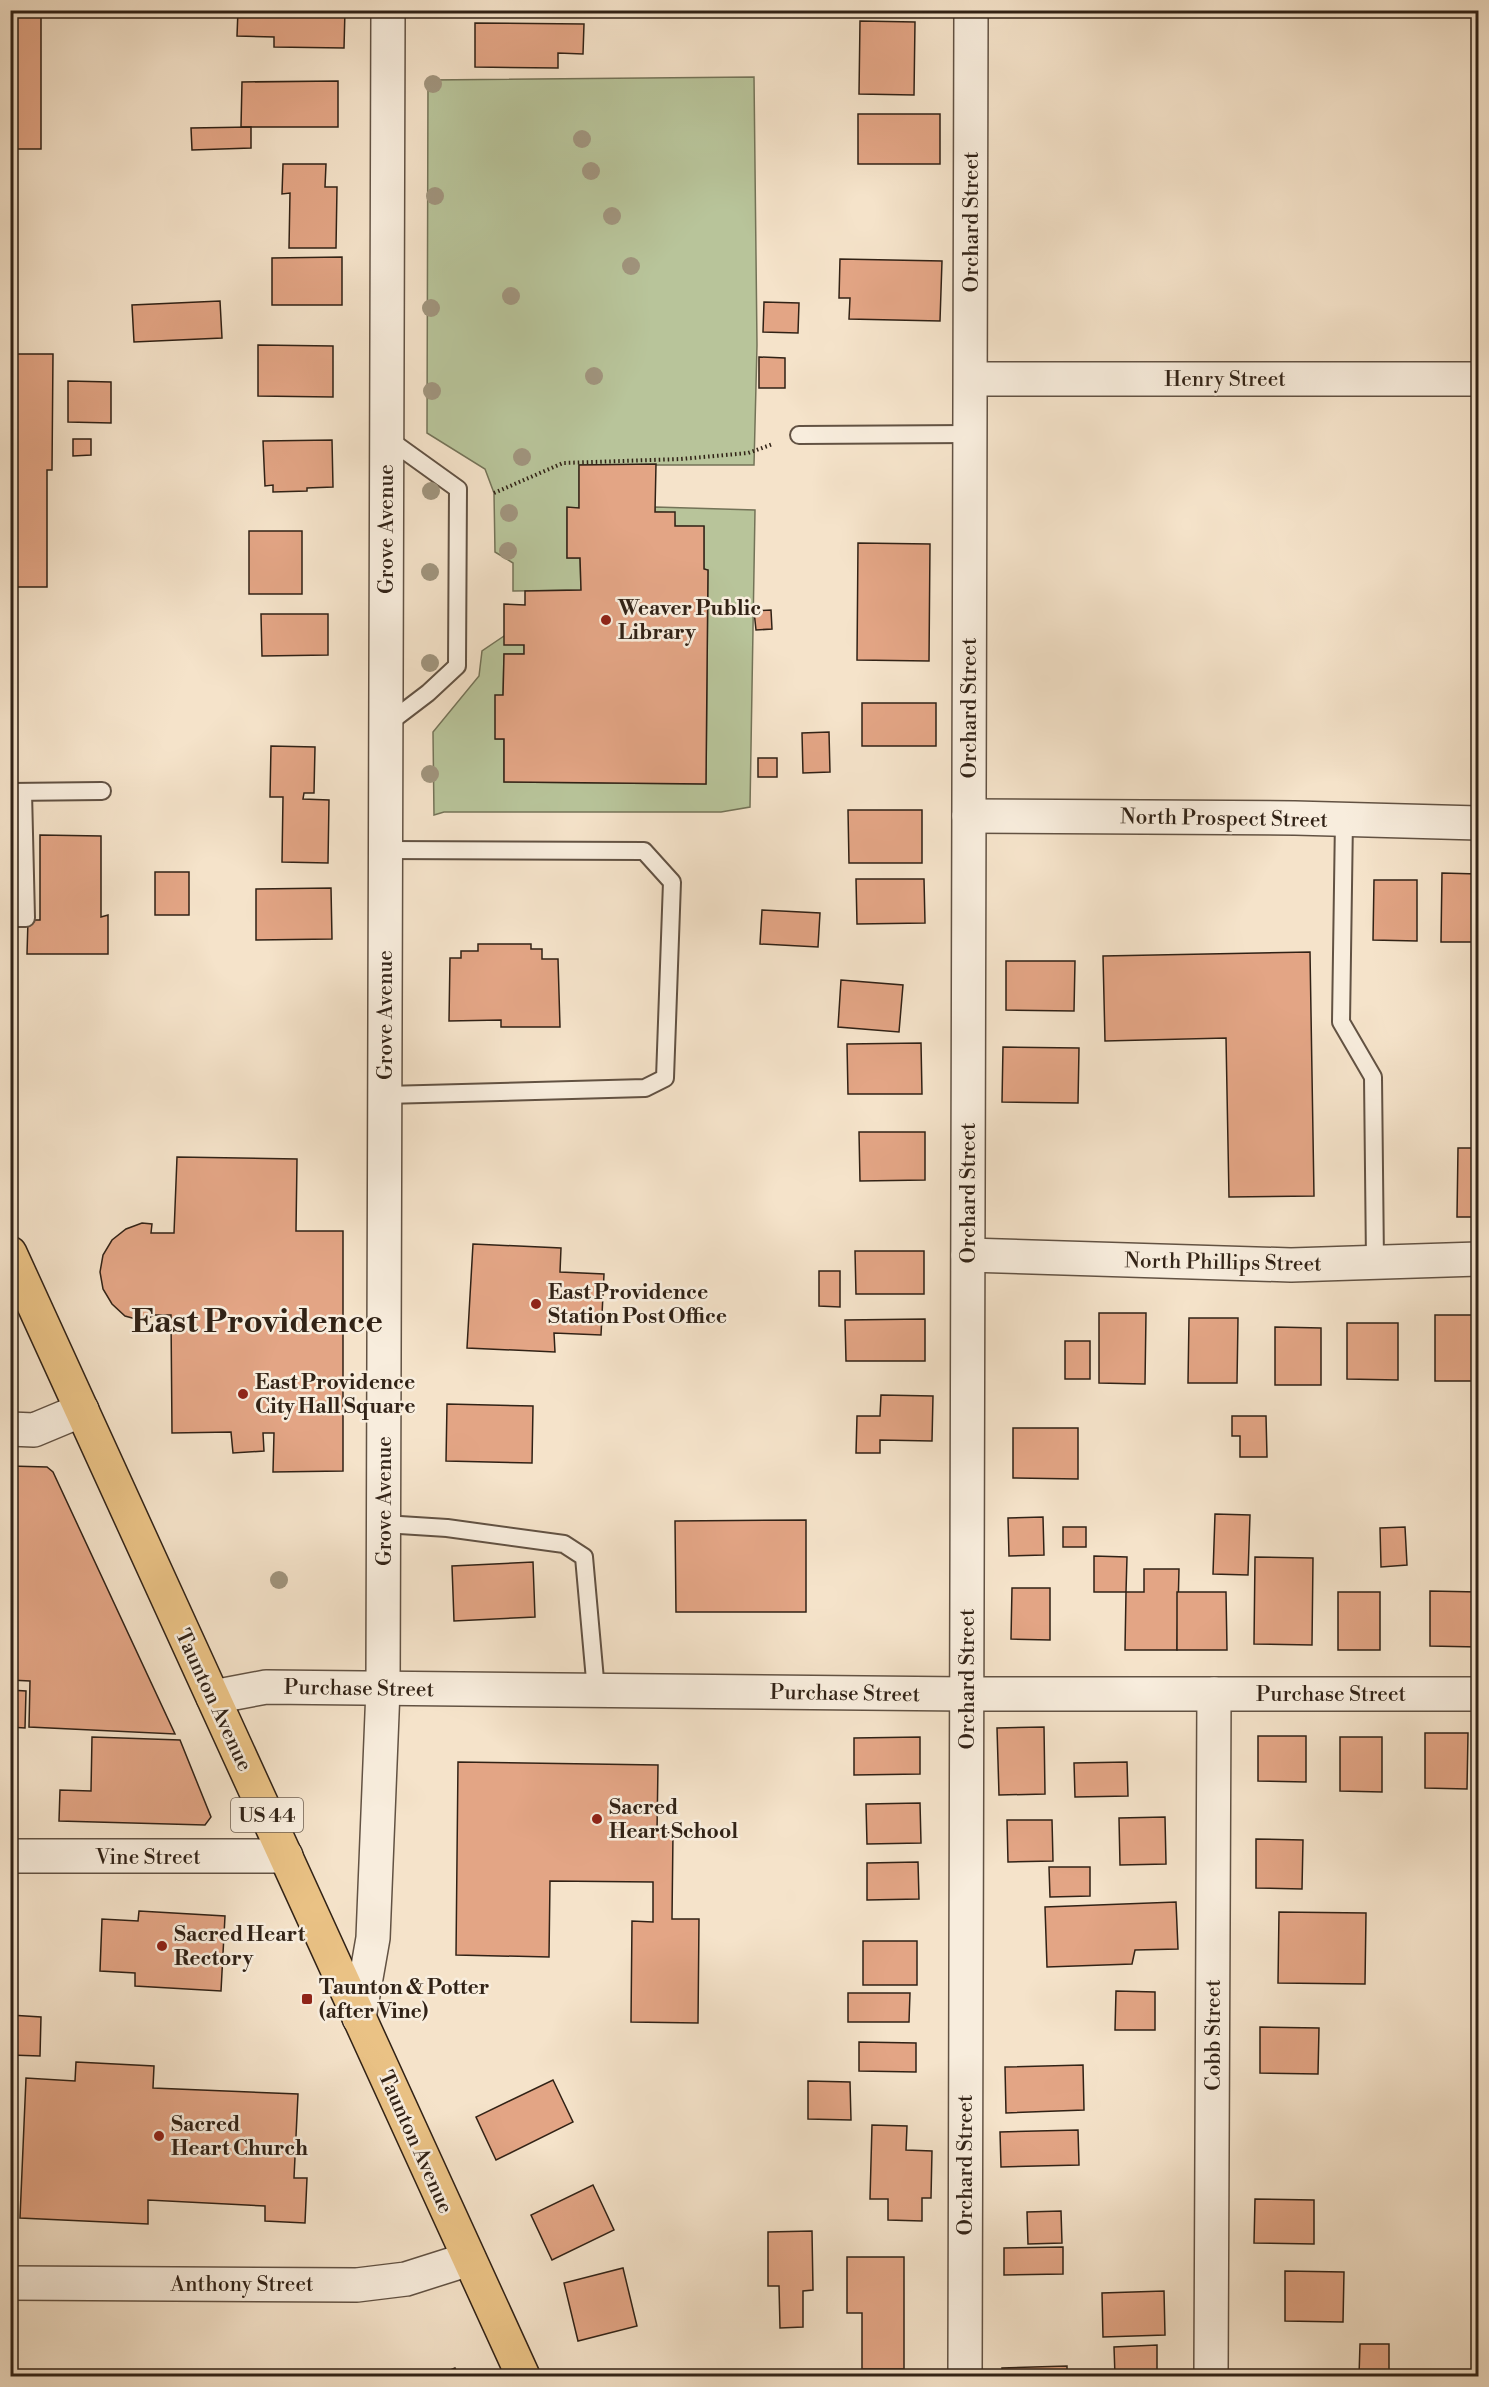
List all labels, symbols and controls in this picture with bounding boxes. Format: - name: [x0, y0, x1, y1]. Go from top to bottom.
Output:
- street label: Orchard Street: [959, 151, 985, 293]
- street label: Henry Street: [1164, 367, 1286, 393]
- street label: Grove Avenue: [374, 464, 400, 594]
- place label: Weaver Public Library: [617, 596, 761, 646]
- marker: Weaver Public Library: [599, 613, 613, 627]
- street label: Orchard Street: [957, 637, 983, 779]
- street label: North Prospect Street: [1120, 804, 1329, 834]
- street label: Grove Avenue: [373, 950, 399, 1080]
- street label: Orchard Street: [956, 1122, 982, 1264]
- street label: North Phillips Street: [1124, 1248, 1322, 1278]
- place label: East Providence Station Post Office: [548, 1280, 727, 1330]
- marker: East Providence Station Post Office: [529, 1297, 543, 1311]
- district label: East Providence: [131, 1302, 383, 1343]
- place label: East Providence City Hall Square: [255, 1370, 416, 1420]
- marker: East Providence City Hall Square: [236, 1387, 250, 1401]
- street label: Grove Avenue: [372, 1436, 398, 1566]
- street label: Orchard Street: [955, 1608, 981, 1750]
- street label: Taunton Avenue: [169, 1625, 257, 1776]
- street label: Purchase Street: [284, 1675, 435, 1703]
- street label: Purchase Street: [770, 1680, 921, 1708]
- street label: Purchase Street: [1256, 1682, 1407, 1708]
- place label: Sacred Heart School: [609, 1795, 738, 1845]
- road number: US 44: [231, 1798, 303, 1832]
- marker: Sacred Heart School: [590, 1812, 604, 1826]
- street label: Vine Street: [94, 1845, 201, 1871]
- place label: Sacred Heart Rectory: [174, 1922, 306, 1972]
- marker: Sacred Heart Rectory: [155, 1939, 169, 1953]
- place label: Taunton & Potter (after Vine): [319, 1975, 489, 2025]
- street label: Cobb Street: [1201, 1979, 1227, 2091]
- marker: Taunton & Potter (after Vine): [300, 1992, 314, 2006]
- street label: Taunton Avenue: [372, 2067, 458, 2218]
- street label: Orchard Street: [953, 2094, 979, 2236]
- place label: Sacred Heart Church: [171, 2112, 308, 2162]
- marker: Sacred Heart Church: [152, 2129, 166, 2143]
- street label: Anthony Street: [170, 2272, 314, 2298]

